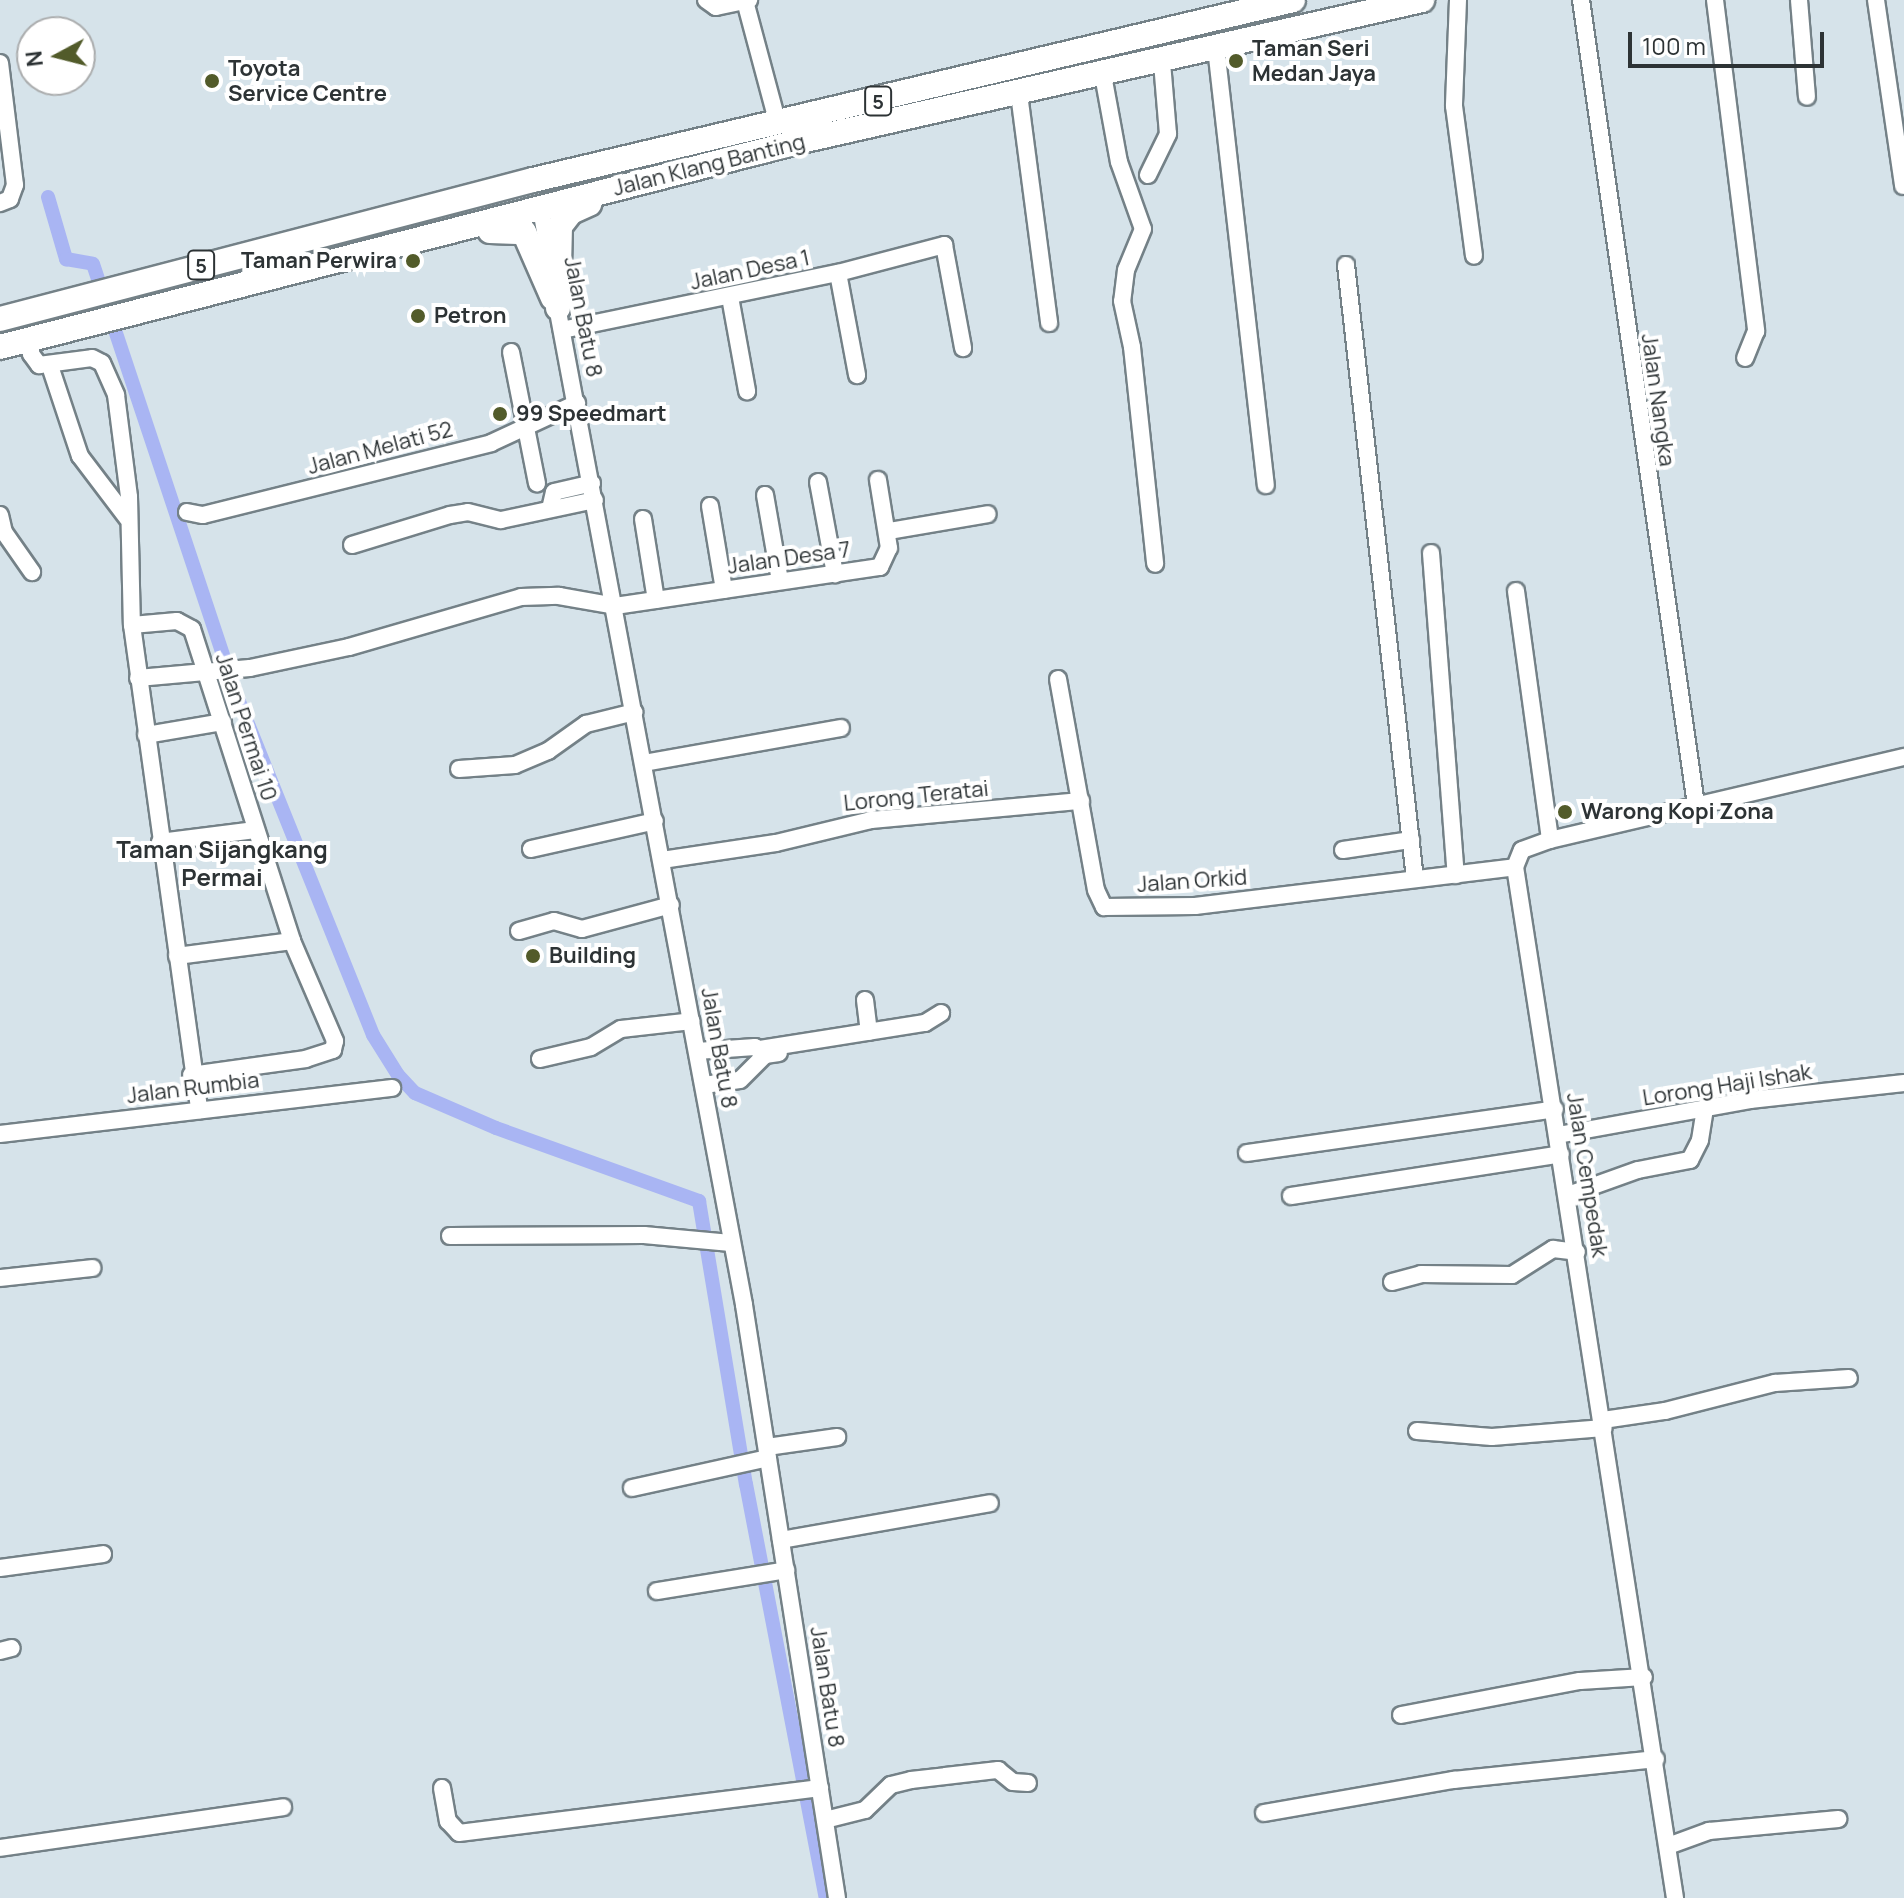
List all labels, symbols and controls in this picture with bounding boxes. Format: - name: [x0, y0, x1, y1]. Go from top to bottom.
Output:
- north arrow: [16, 16, 96, 96]
- scale bar: [1632, 16, 1828, 66]
- text: 100 m: [1642, 29, 1706, 62]
- place label: Taman Seri Medan Jaya: [1252, 35, 1376, 86]
- text: N: [18, 49, 50, 68]
- marker: Taman Seri Medan Jaya: [1227, 52, 1245, 70]
- place label: Toyota Service Centre: [228, 55, 387, 106]
- marker: Toyota Service Centre: [203, 72, 221, 90]
- road number: 5: [864, 85, 892, 117]
- street label: Jalan Klang Banting: [610, 128, 808, 202]
- street label: Jalan Desa 1: [688, 244, 812, 296]
- place label: Taman Perwira: [241, 248, 397, 274]
- road number: 5: [187, 249, 215, 281]
- marker: Taman Perwira: [404, 252, 422, 270]
- street label: Jalan Batu 8: [558, 255, 608, 379]
- place label: Petron: [434, 303, 507, 329]
- marker: Petron: [409, 307, 427, 325]
- street label: Jalan Nangka: [1636, 332, 1680, 468]
- place label: 99 Speedmart: [516, 401, 667, 427]
- marker: 99 Speedmart: [491, 405, 509, 423]
- street label: Jalan Melati 52: [305, 416, 455, 480]
- street label: Jalan Desa 7: [726, 536, 852, 580]
- street label: Jalan Permai 10: [210, 650, 282, 804]
- street label: Lorong Teratai: [842, 775, 990, 817]
- place label: Warong Kopi Zona: [1581, 799, 1774, 825]
- marker: Warong Kopi Zona: [1556, 803, 1574, 821]
- district label: Taman Sijangkang Permai: [116, 835, 328, 891]
- street label: Jalan Orkid: [1136, 864, 1248, 898]
- place label: Building: [549, 943, 636, 969]
- marker: Building: [524, 947, 542, 965]
- street label: Jalan Batu 8: [695, 986, 743, 1110]
- street label: Lorong Haji Ishak: [1641, 1059, 1813, 1111]
- street label: Jalan Rumbia: [125, 1067, 261, 1109]
- street label: Jalan Cempedak: [1561, 1091, 1613, 1259]
- street label: Jalan Batu 8: [804, 1625, 850, 1749]

